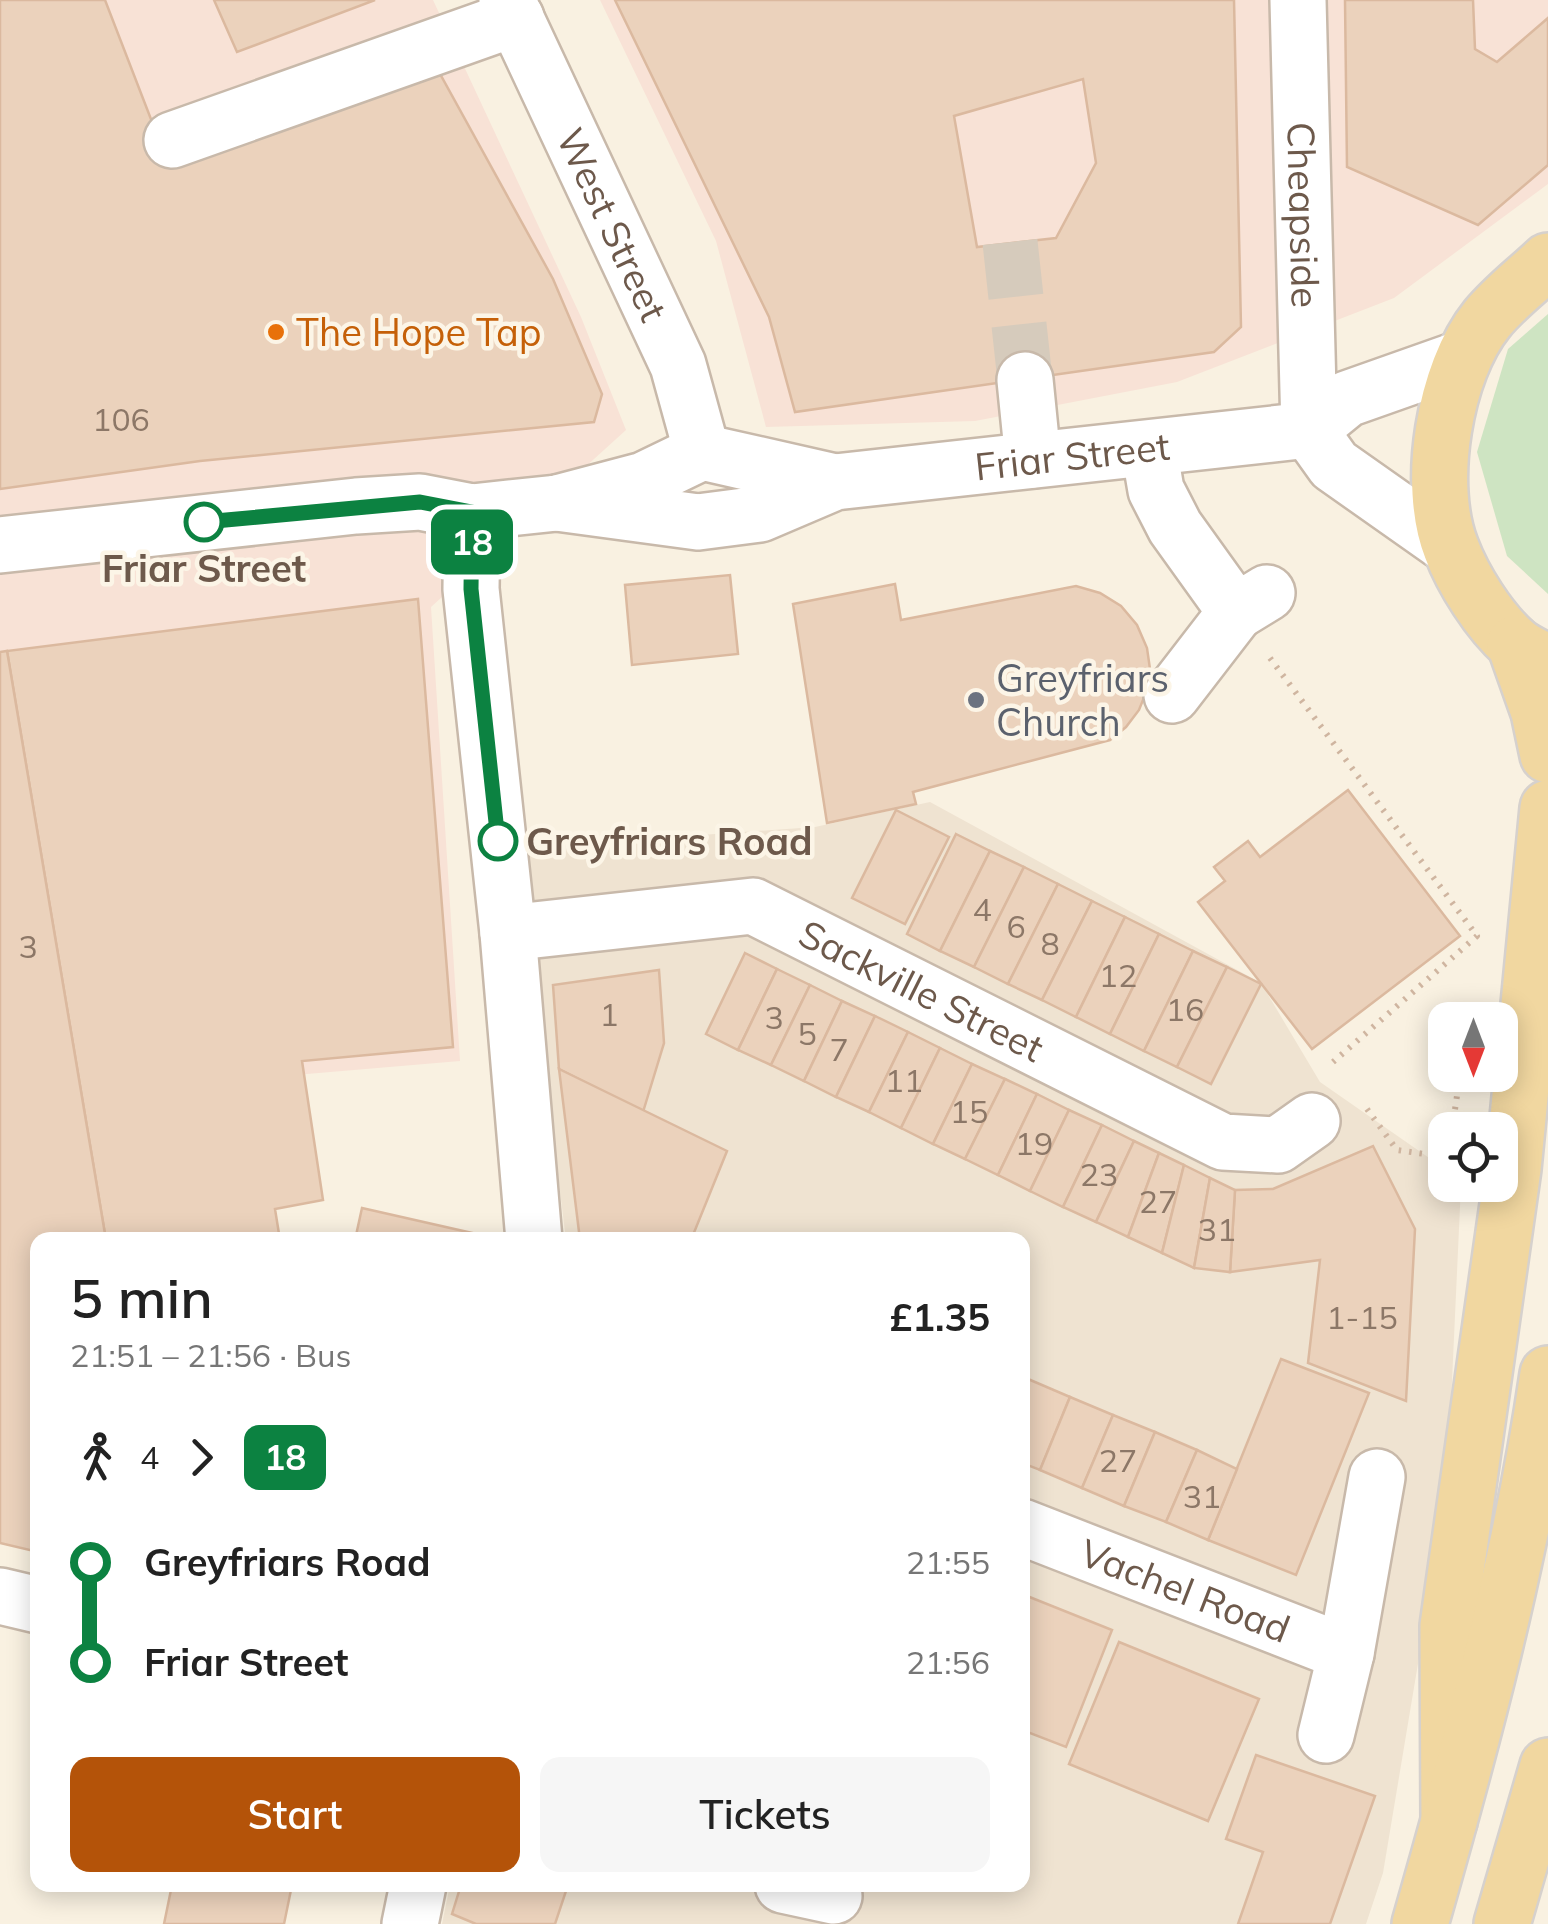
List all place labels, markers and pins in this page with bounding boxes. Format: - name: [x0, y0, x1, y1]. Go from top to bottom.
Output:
- place label: The Hope Tap: [296, 308, 542, 356]
- marker: The Hope Tap: [265, 321, 287, 343]
- marker: Friar Street: [185, 503, 223, 541]
- place label: Friar Street: [102, 544, 306, 592]
- place label: Greyfriars Church: [996, 654, 1169, 746]
- marker: Greyfriars Church: [965, 689, 987, 711]
- place label: Greyfriars Road: [526, 817, 813, 865]
- marker: Greyfriars Road: [479, 822, 517, 860]

